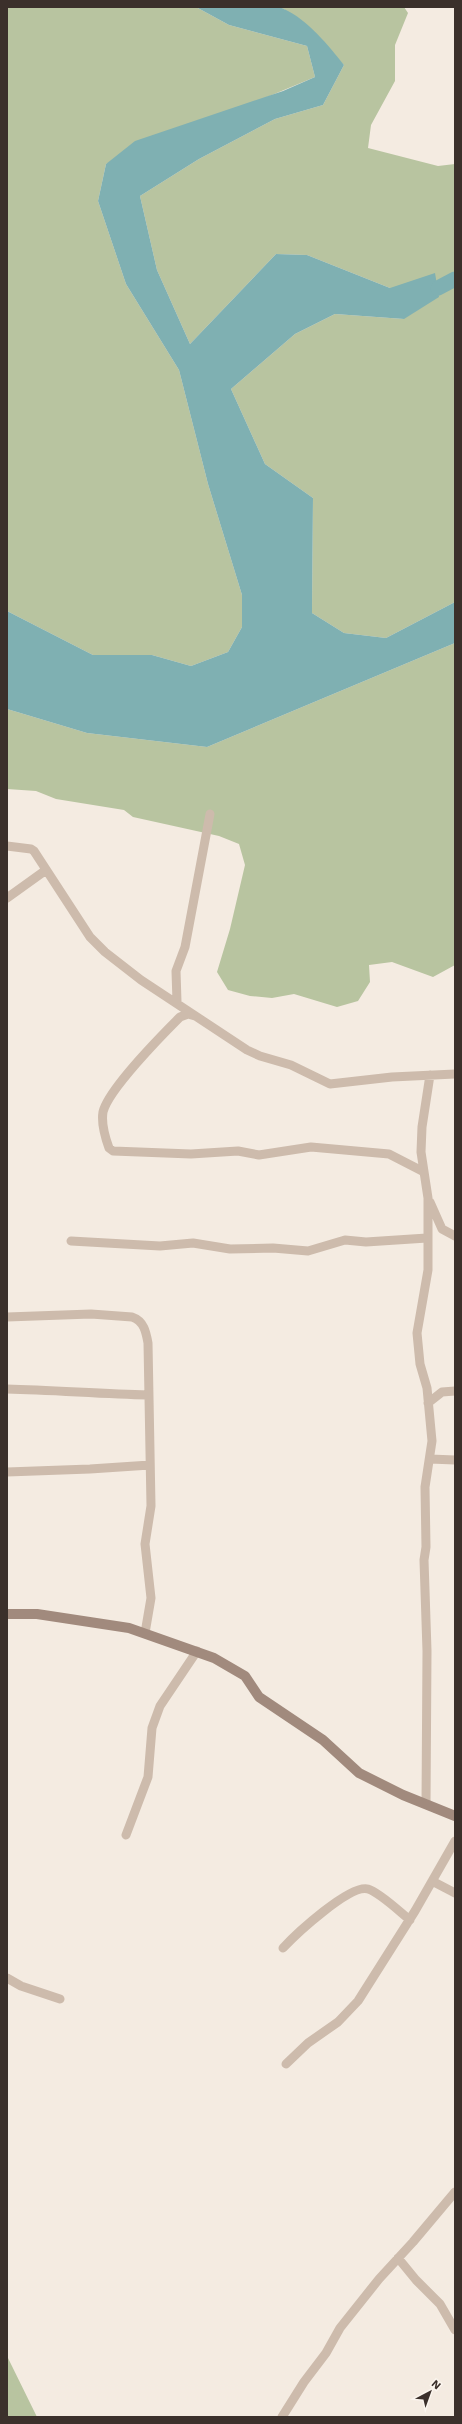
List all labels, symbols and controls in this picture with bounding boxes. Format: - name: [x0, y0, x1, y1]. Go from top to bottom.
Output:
- north arrow: [410, 2372, 450, 2412]
- text: N: [429, 2377, 444, 2392]

